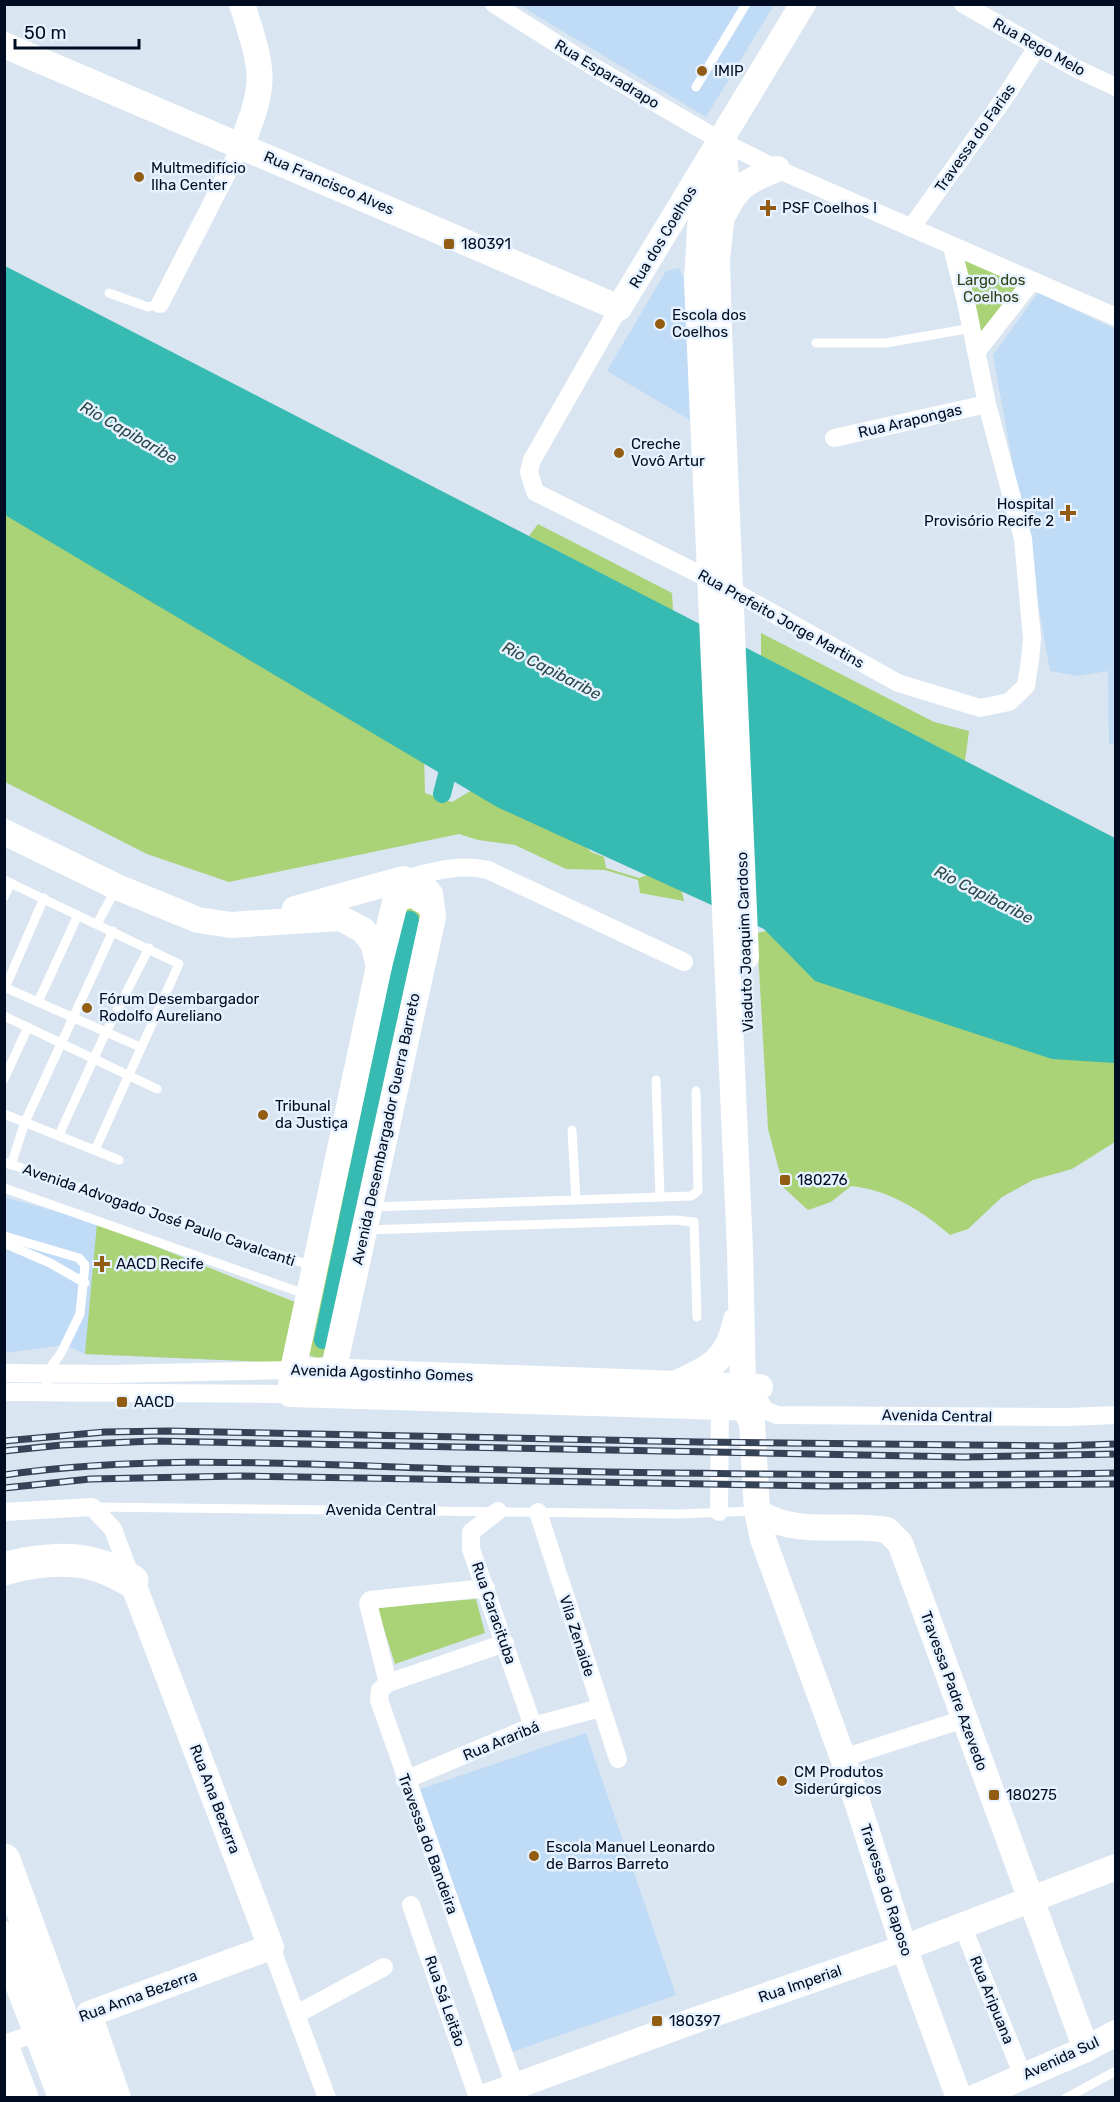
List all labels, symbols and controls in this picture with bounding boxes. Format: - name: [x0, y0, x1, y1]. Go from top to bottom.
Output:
- scale bar: [15, 12, 140, 50]
- street label: Rua Rego Melo: [990, 14, 1088, 80]
- text: 50 m: [24, 22, 67, 44]
- street label: Rua Esparadrapo: [551, 36, 663, 112]
- place label: IMIP: [714, 62, 744, 80]
- marker: IMIP: [695, 64, 709, 78]
- street label: Travessa do Farias: [931, 80, 1019, 196]
- street label: Rua Francisco Alves: [261, 147, 397, 219]
- place label: Multmedifício Ilha Center: [151, 159, 246, 194]
- marker: Multmedifício Ilha Center: [132, 170, 146, 184]
- street label: Rua dos Coelhos: [625, 182, 701, 291]
- marker: PSF Coelhos I: [759, 199, 777, 217]
- place label: PSF Coelhos I: [782, 199, 877, 217]
- place label: 180391: [461, 235, 511, 253]
- marker: 180391: [442, 237, 456, 251]
- park label: Largo dos Coelhos: [957, 271, 1026, 306]
- place label: Escola dos Coelhos: [672, 306, 747, 341]
- marker: Escola dos Coelhos: [653, 317, 667, 331]
- water label: Rio Capibaribe: [77, 397, 180, 468]
- street label: Rua Arapongas: [856, 400, 964, 442]
- place label: Creche Vovô Artur: [631, 435, 705, 470]
- marker: Creche Vovô Artur: [612, 446, 626, 460]
- place label: Hospital Provisório Recife 2: [924, 495, 1054, 530]
- marker: Hospital Provisório Recife 2: [1059, 504, 1077, 522]
- street label: Rua Prefeito Jorge Martins: [695, 566, 867, 672]
- water label: Rio Capibaribe: [499, 637, 604, 704]
- street label: Viaduto Joaquim Cardoso: [733, 852, 757, 1032]
- water label: Rio Capibaribe: [931, 861, 1036, 928]
- place label: Fórum Desembargador Rodolfo Aureliano: [99, 990, 260, 1025]
- street label: Avenida Desembargador Guerra Barreto: [348, 991, 424, 1267]
- marker: Fórum Desembargador Rodolfo Aureliano: [80, 1001, 94, 1015]
- place label: Tribunal da Justiça: [275, 1097, 348, 1132]
- marker: Tribunal da Justiça: [256, 1108, 270, 1122]
- street label: Avenida Advogado José Paulo Cavalcanti: [20, 1160, 298, 1270]
- place label: 180276: [797, 1171, 848, 1189]
- marker: 180276: [778, 1173, 792, 1187]
- marker: AACD Recife: [93, 1255, 111, 1273]
- place label: AACD Recife: [116, 1255, 204, 1273]
- street label: Avenida Agostinho Gomes: [290, 1361, 474, 1385]
- place label: AACD: [134, 1393, 174, 1411]
- marker: AACD: [115, 1395, 129, 1409]
- street label: Avenida Central: [882, 1406, 992, 1426]
- street label: Avenida Central: [326, 1501, 436, 1519]
- street label: Rua Caracituba: [468, 1560, 520, 1666]
- street label: Vila Zenaide: [555, 1593, 599, 1679]
- street label: Travessa Padre Azevedo: [917, 1609, 991, 1773]
- street label: Rua Araribá: [460, 1718, 542, 1764]
- street label: Rua Ana Bezerra: [186, 1742, 244, 1856]
- place label: CM Produtos Siderúrgicos: [794, 1763, 884, 1798]
- street label: Travessa do Bandeira: [394, 1771, 462, 1917]
- marker: CM Produtos Siderúrgicos: [775, 1774, 789, 1788]
- place label: 180275: [1006, 1786, 1057, 1804]
- marker: 180275: [987, 1788, 1001, 1802]
- street label: Travessa do Raposo: [856, 1822, 916, 1958]
- place label: Escola Manuel Leonardo de Barros Barreto: [546, 1838, 715, 1873]
- marker: Escola Manuel Leonardo de Barros Barreto: [527, 1849, 541, 1863]
- street label: Rua Sá Leitão: [421, 1953, 469, 2049]
- street label: Rua Aripuana: [966, 1953, 1018, 2047]
- street label: Rua Imperial: [756, 1961, 844, 2007]
- street label: Rua Anna Bezerra: [76, 1966, 200, 2026]
- place label: 180397: [669, 2012, 720, 2030]
- marker: 180397: [650, 2014, 664, 2028]
- street label: Avenida Sul: [1020, 2033, 1102, 2083]

